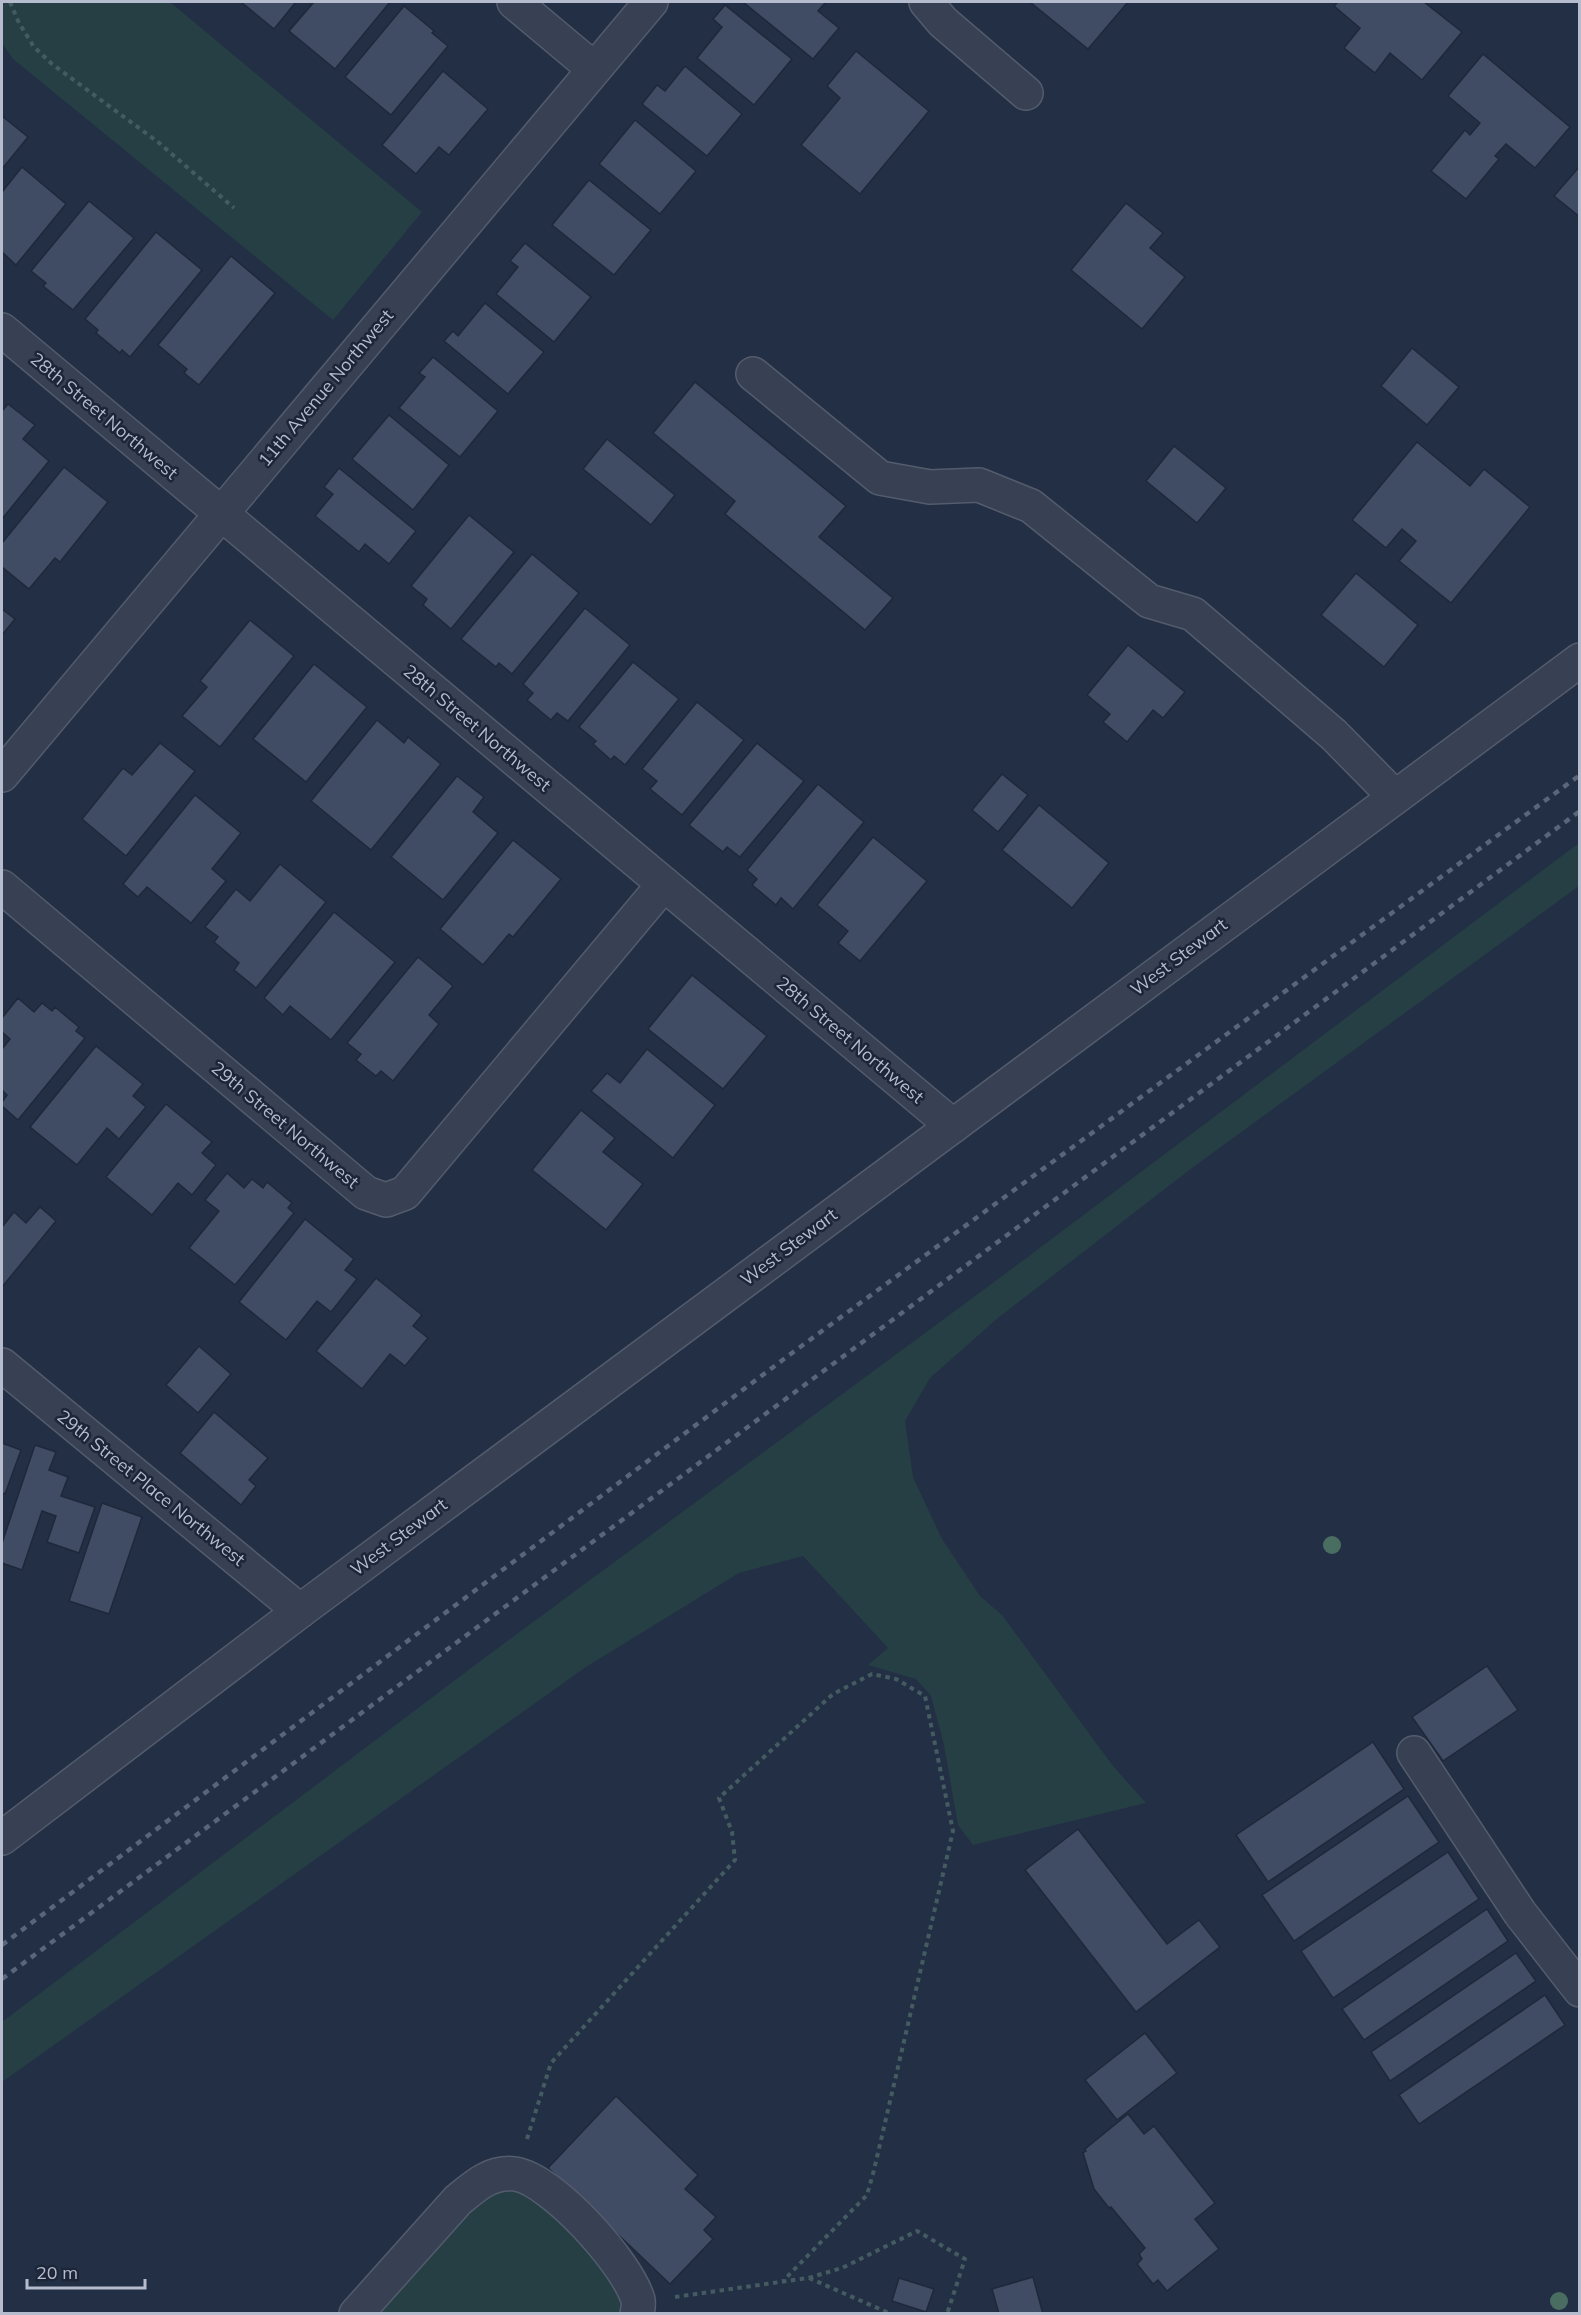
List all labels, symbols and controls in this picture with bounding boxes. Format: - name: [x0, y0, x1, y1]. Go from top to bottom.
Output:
- street label: 11th Avenue Northwest: [253, 304, 398, 471]
- street label: 28th Street Northwest: [26, 347, 183, 484]
- street label: 28th Street Northwest: [399, 659, 556, 796]
- street label: West Stewart: [1126, 913, 1232, 1000]
- street label: 28th Street Northwest: [772, 971, 929, 1108]
- street label: 29th Street Northwest: [207, 1056, 364, 1193]
- street label: West Stewart: [736, 1203, 842, 1290]
- street label: 29th Street Place Northwest: [53, 1405, 250, 1571]
- street label: West Stewart: [346, 1493, 452, 1580]
- scale bar: [27, 2252, 146, 2290]
- text: 20 m: [36, 2261, 78, 2284]

